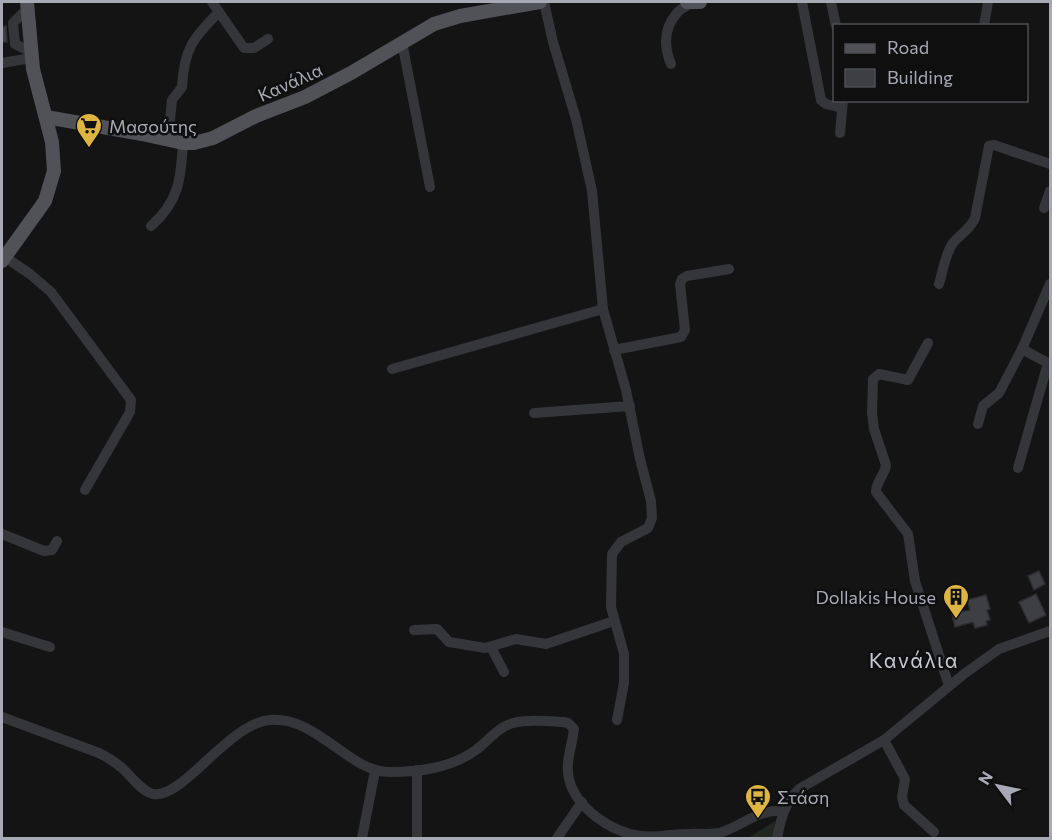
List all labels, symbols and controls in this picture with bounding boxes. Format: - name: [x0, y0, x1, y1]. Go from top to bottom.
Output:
- legend: [833, 24, 1028, 102]
- text: Road: [887, 36, 929, 58]
- street label: Κανάλια: [254, 58, 326, 106]
- text: Building: [887, 66, 953, 88]
- supermarket icon: Μασούτης: [74, 111, 104, 149]
- place label: Μασούτης: [109, 115, 197, 137]
- building icon: Dollakis House: [941, 582, 971, 620]
- place label: Dollakis House: [815, 586, 936, 608]
- district label: Κανάλια: [869, 647, 959, 672]
- north arrow: [968, 756, 1028, 816]
- text: N: [974, 768, 996, 788]
- bus stop icon: Στάση: [743, 782, 773, 820]
- place label: Στάση: [777, 786, 829, 808]

